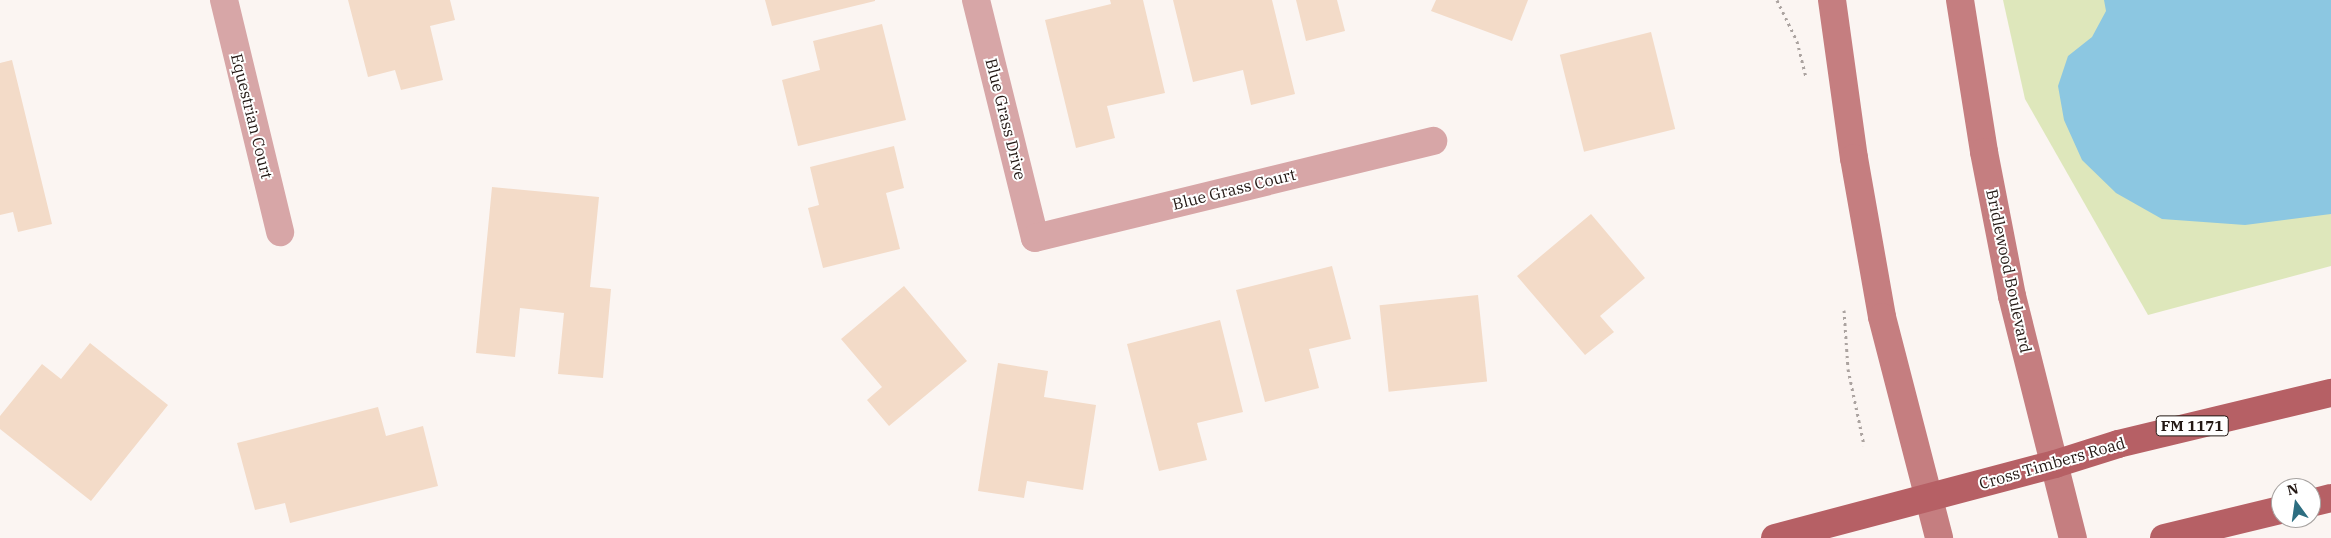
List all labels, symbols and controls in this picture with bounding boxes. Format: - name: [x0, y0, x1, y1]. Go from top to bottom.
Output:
- street label: Equestrian Court: [227, 51, 277, 181]
- street label: Blue Grass Drive: [982, 56, 1030, 182]
- street label: Blue Grass Court: [1170, 164, 1298, 214]
- street label: Bridlewood Boulevard: [1982, 187, 2036, 355]
- road number: FM 1171: [2154, 414, 2230, 438]
- street label: Cross Timbers Road: [1977, 433, 2127, 493]
- north arrow: [2271, 478, 2321, 528]
- text: N: [2285, 479, 2300, 499]

